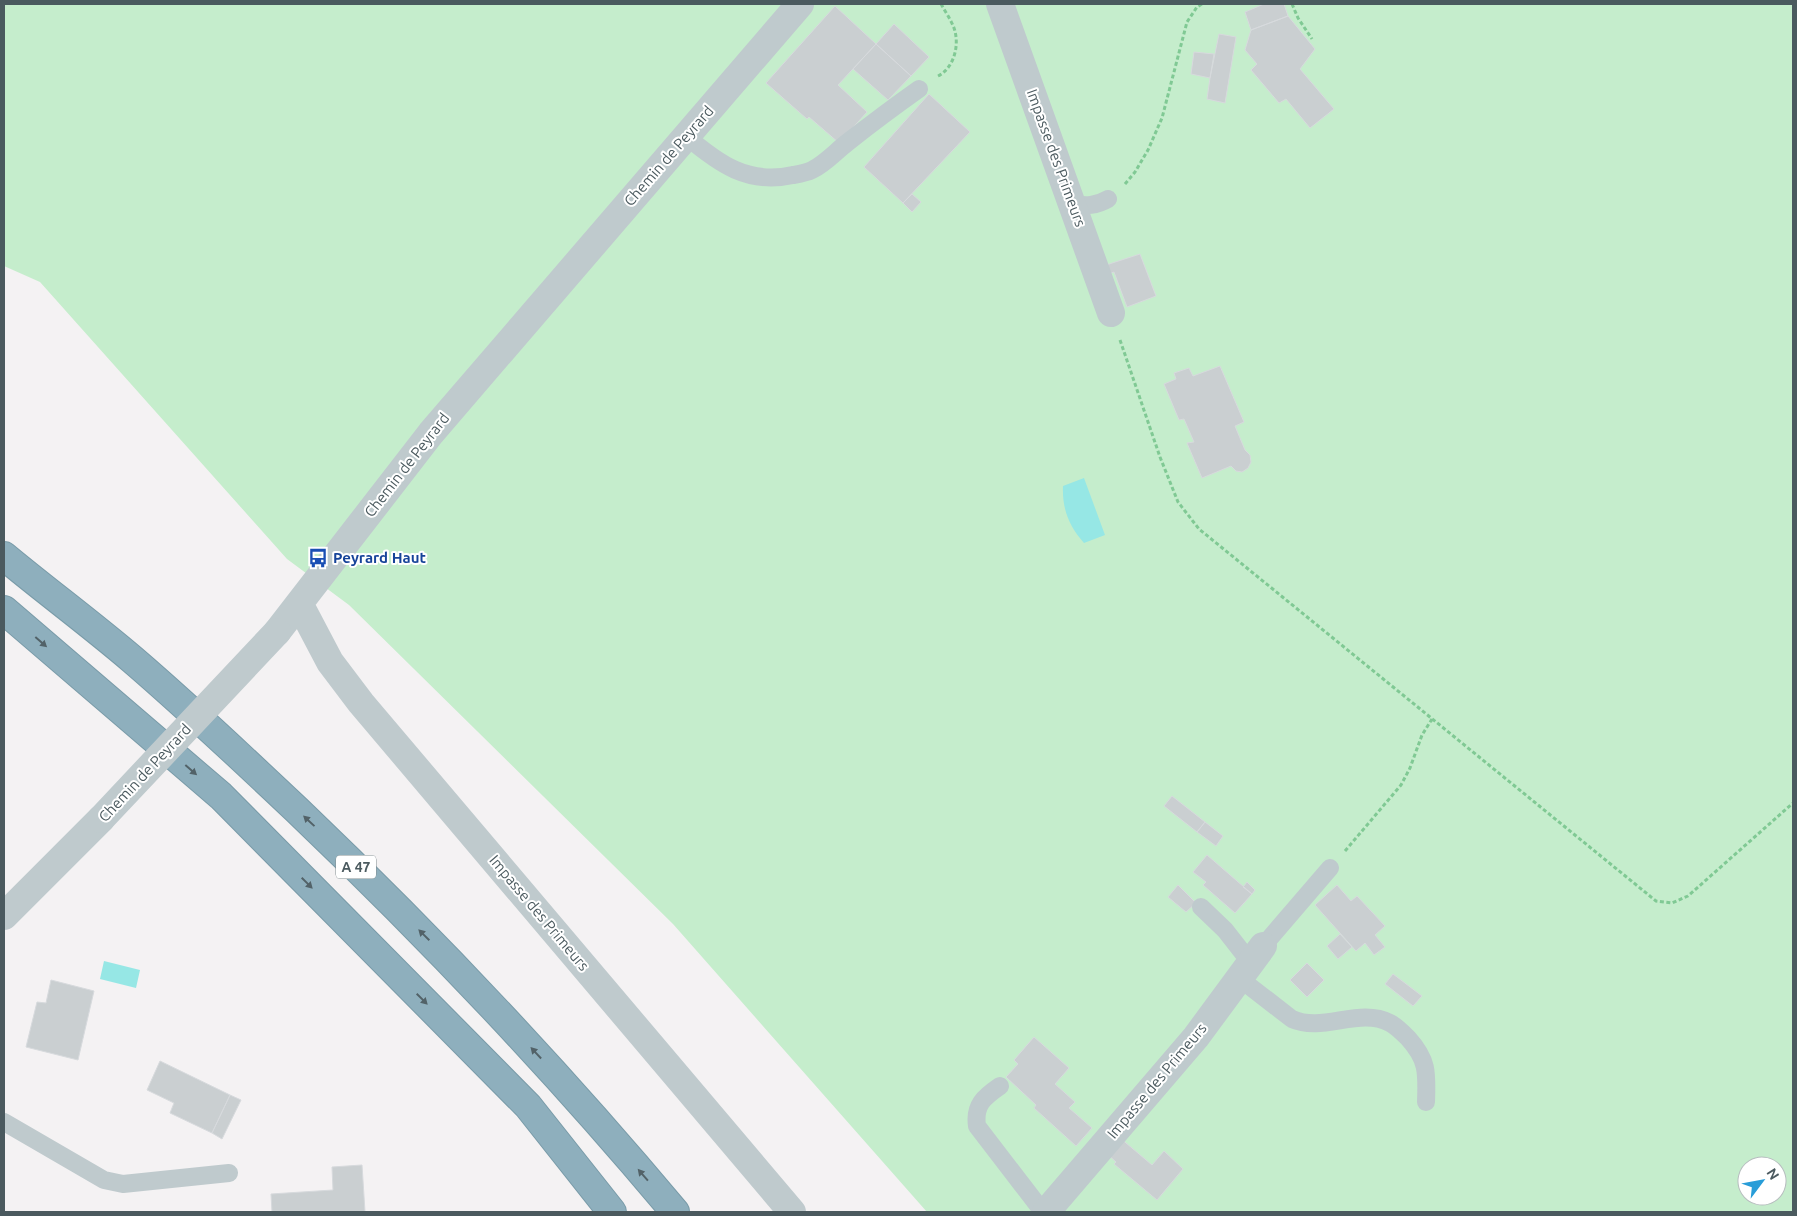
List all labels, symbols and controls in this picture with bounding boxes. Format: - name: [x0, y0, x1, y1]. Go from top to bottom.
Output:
- street label: Impasse des Primeurs: [1024, 87, 1089, 229]
- street label: Chemin de Peyrard: [621, 102, 717, 209]
- street label: Chemin de Peyrard: [361, 409, 452, 520]
- bus stop icon: Peyrard Haut: [307, 547, 329, 569]
- place label: Peyrard Haut: [333, 549, 426, 566]
- one-way arrow: [34, 636, 46, 648]
- street label: Chemin de Peyrard: [95, 720, 194, 825]
- one-way arrow: [185, 764, 197, 775]
- one-way arrow: [303, 815, 315, 827]
- street label: Impasse des Primeurs: [486, 852, 593, 974]
- road number: A 47: [336, 856, 376, 879]
- one-way arrow: [301, 877, 313, 889]
- one-way arrow: [418, 930, 430, 942]
- one-way arrow: [416, 993, 428, 1005]
- street label: Impasse des Primeurs: [1103, 1020, 1210, 1142]
- one-way arrow: [530, 1047, 542, 1059]
- north arrow: [1737, 1156, 1787, 1206]
- text: N: [1763, 1165, 1783, 1183]
- one-way arrow: [638, 1169, 649, 1182]

